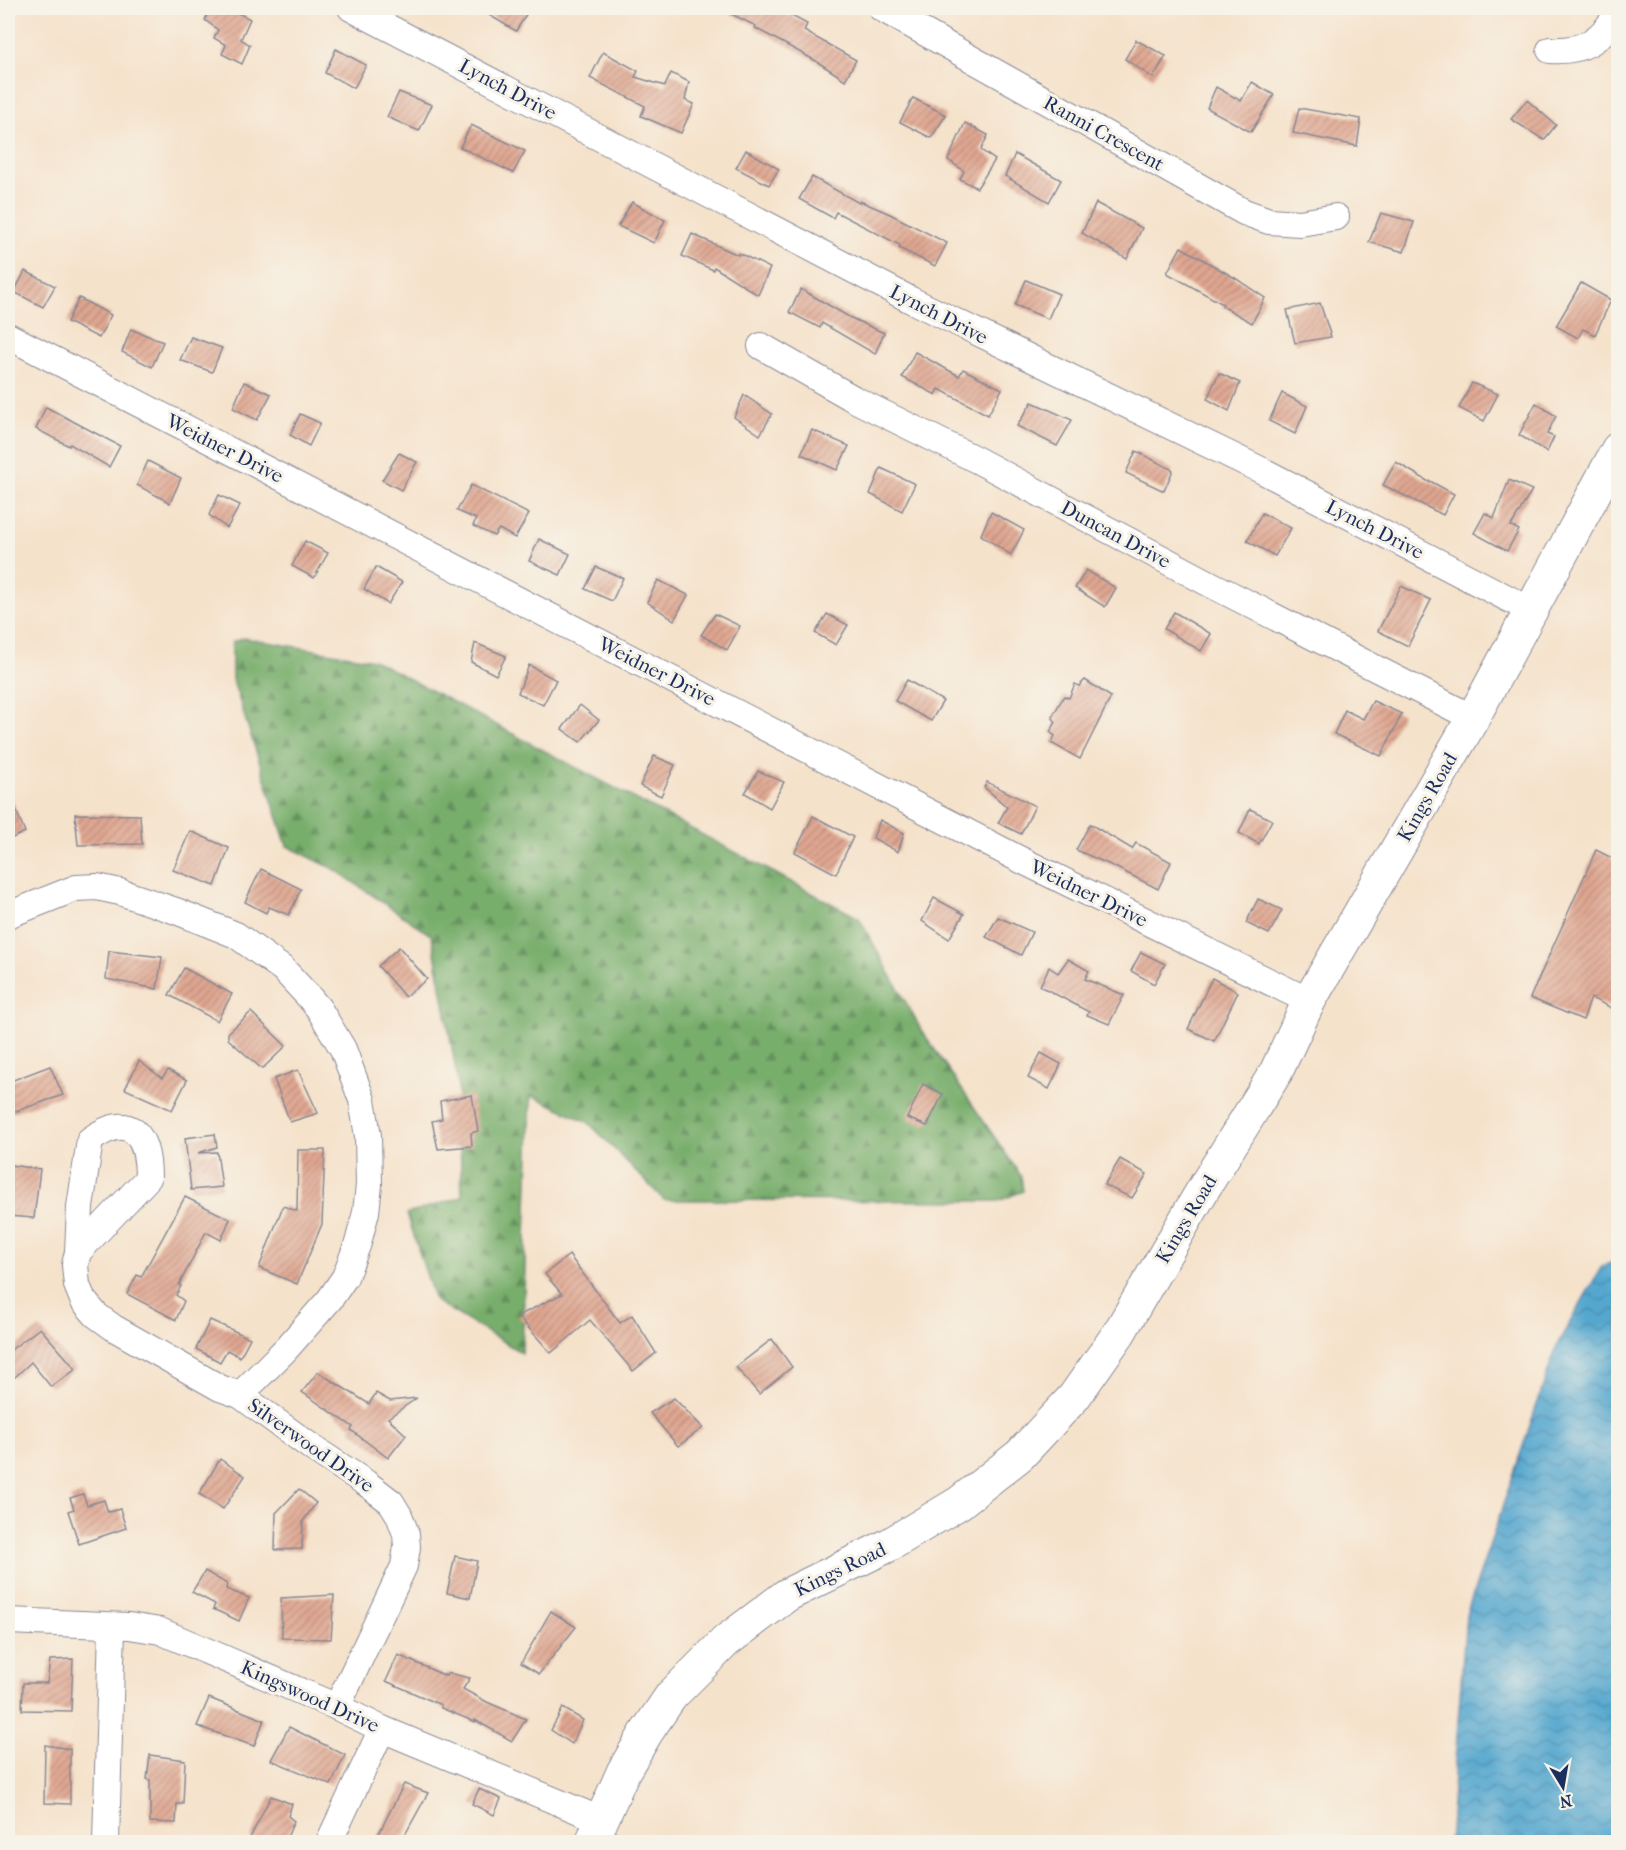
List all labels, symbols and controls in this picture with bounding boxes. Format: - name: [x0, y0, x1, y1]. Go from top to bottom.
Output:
- street label: Lynch Drive: [455, 54, 560, 125]
- street label: Ranni Crescent: [1040, 91, 1168, 176]
- street label: Lynch Drive: [886, 280, 992, 349]
- street label: Weidner Drive: [162, 409, 287, 488]
- street label: Lynch Drive: [1322, 495, 1428, 564]
- street label: Duncan Drive: [1057, 496, 1175, 573]
- street label: Weidner Drive: [594, 632, 719, 711]
- street label: Kings Road: [1393, 748, 1463, 846]
- street label: Weidner Drive: [1025, 855, 1151, 932]
- street label: Kings Road: [1151, 1170, 1222, 1268]
- street label: Silverwood Drive: [243, 1393, 378, 1497]
- street label: Kings Road: [791, 1537, 891, 1601]
- street label: Kingswood Drive: [237, 1656, 383, 1737]
- north arrow: [1533, 1757, 1593, 1817]
- text: N: [1557, 1791, 1574, 1812]

